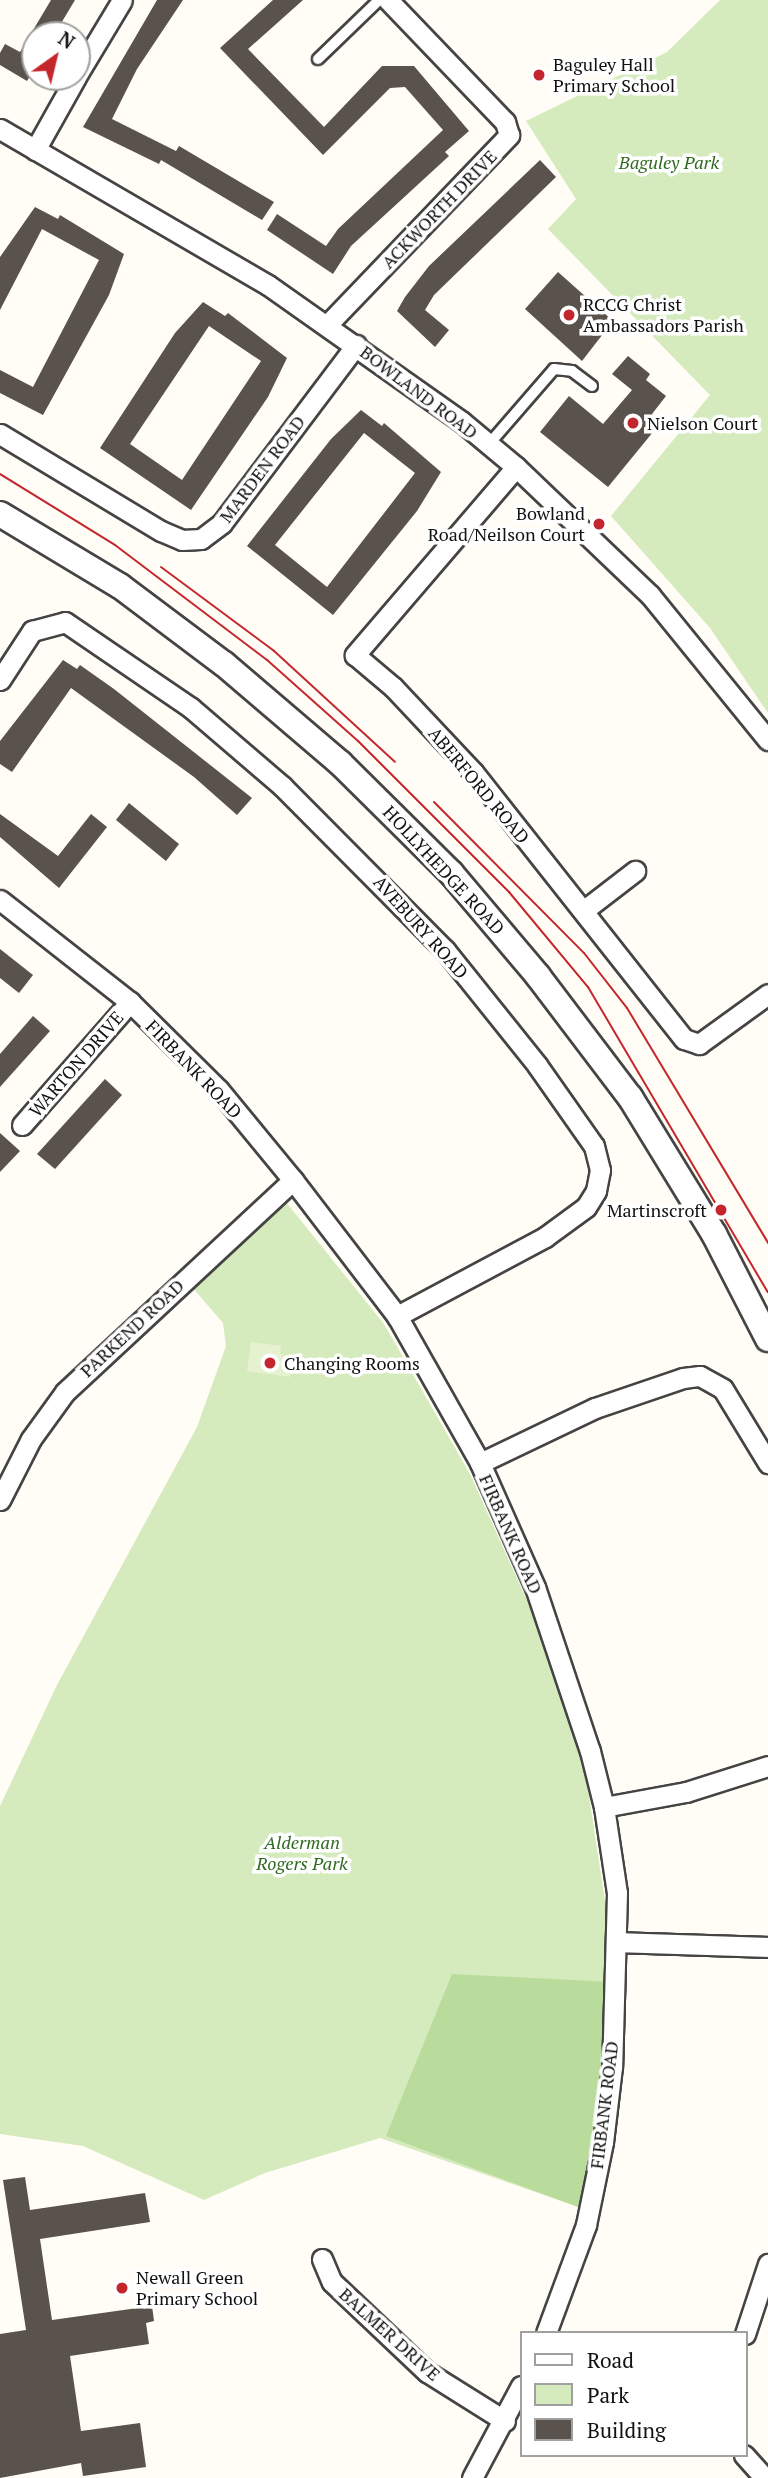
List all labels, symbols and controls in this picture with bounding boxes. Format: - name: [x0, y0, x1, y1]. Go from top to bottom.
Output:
- north arrow: [21, 21, 91, 91]
- text: N: [54, 25, 80, 54]
- place label: Baguley Hall Primary School: [553, 54, 675, 96]
- marker: Baguley Hall Primary School: [531, 67, 547, 83]
- street label: ACKWORTH DRIVE: [377, 145, 501, 273]
- park label: Baguley Park: [619, 151, 719, 173]
- place label: RCCG Christ Ambassadors Parish: [583, 294, 744, 336]
- marker: RCCG Christ Ambassadors Parish: [561, 307, 577, 323]
- street label: BOWLAND ROAD: [356, 341, 482, 443]
- street label: MARDEN ROAD: [215, 411, 309, 527]
- place label: Nielson Court: [647, 412, 758, 434]
- marker: Nielson Court: [625, 415, 641, 431]
- place label: Bowland Road/Neilson Court: [428, 503, 585, 546]
- marker: Bowland Road/Neilson Court: [591, 516, 607, 532]
- street label: ABERFORD ROAD: [424, 722, 534, 848]
- street label: HOLLYHEDGE ROAD: [379, 801, 509, 939]
- street label: AVEBURY ROAD: [369, 871, 473, 983]
- street label: WARTON DRIVE: [24, 1007, 128, 1121]
- street label: FIRBANK ROAD: [142, 1015, 246, 1123]
- place label: Martinscroft: [607, 1199, 707, 1221]
- marker: Martinscroft: [713, 1202, 729, 1218]
- street label: PARKEND ROAD: [76, 1274, 188, 1382]
- place label: Changing Rooms: [284, 1352, 420, 1374]
- marker: Changing Rooms: [262, 1355, 278, 1371]
- street label: FIRBANK ROAD: [475, 1471, 547, 1597]
- park label: Alderman Rogers Park: [256, 1832, 348, 1874]
- street label: FIRBANK ROAD: [585, 2040, 623, 2170]
- place label: Newall Green Primary School: [136, 2267, 258, 2310]
- marker: Newall Green Primary School: [114, 2280, 130, 2296]
- street label: BALMER DRIVE: [335, 2283, 445, 2385]
- legend: [520, 2331, 747, 2457]
- text: Road: [587, 2346, 634, 2374]
- text: Park: [587, 2381, 629, 2409]
- text: Building: [587, 2416, 666, 2444]

